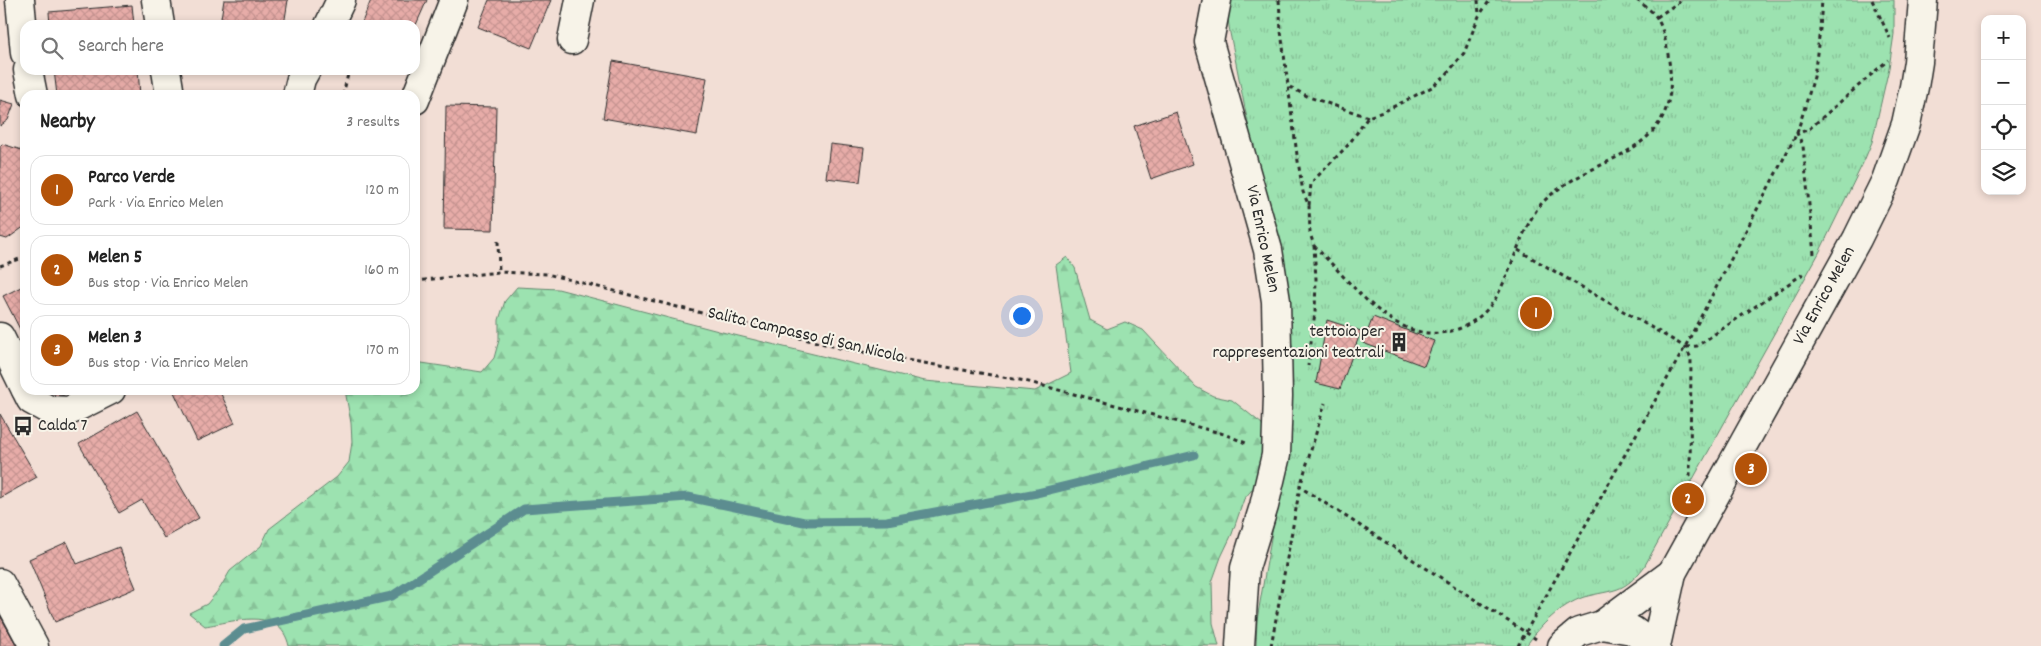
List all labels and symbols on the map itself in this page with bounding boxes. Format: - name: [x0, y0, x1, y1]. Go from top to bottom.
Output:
- street label: Via Enrico Melen: [1238, 183, 1286, 295]
- street label: Via Enrico Melen: [1788, 242, 1862, 350]
- pin: 1: [1520, 294, 1552, 332]
- street label: Salita Campasso di San Nicola: [705, 301, 908, 371]
- your location: [1009, 303, 1035, 329]
- place label: tettoia per rappresentazioni teatrali: [1213, 320, 1384, 366]
- building icon: tettoia per rappresentazioni teatrali: [1388, 331, 1410, 353]
- place label: Calda 7: [38, 414, 88, 439]
- bus stop icon: Calda 7: [12, 415, 34, 437]
- pin: 3: [1735, 450, 1767, 488]
- pin: 2: [1672, 480, 1704, 518]

